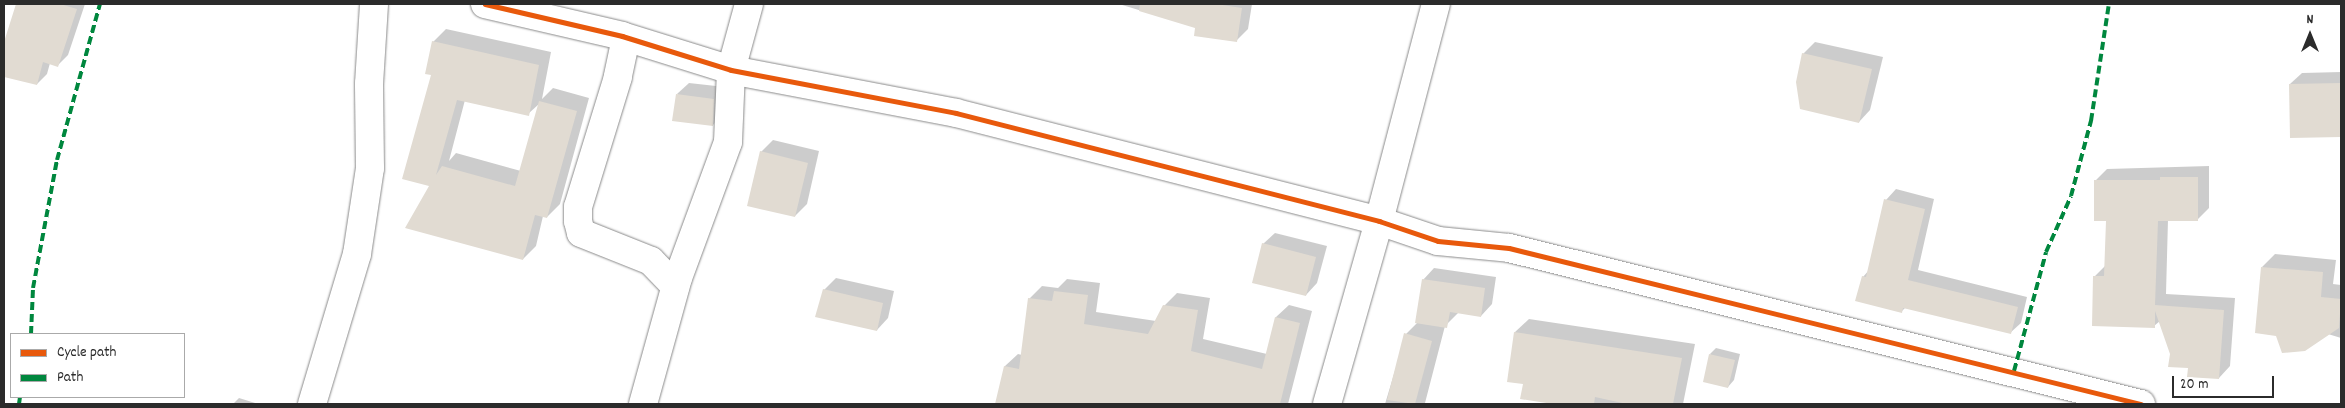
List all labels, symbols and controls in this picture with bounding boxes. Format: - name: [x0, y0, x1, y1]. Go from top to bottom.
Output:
- north arrow: [2285, 10, 2335, 60]
- text: N: [2307, 10, 2313, 30]
- legend: [10, 333, 185, 398]
- text: Cycle path: [57, 342, 116, 364]
- scale bar: [2175, 366, 2278, 398]
- text: Path: [57, 367, 83, 389]
- text: 20 m: [2180, 374, 2208, 396]

